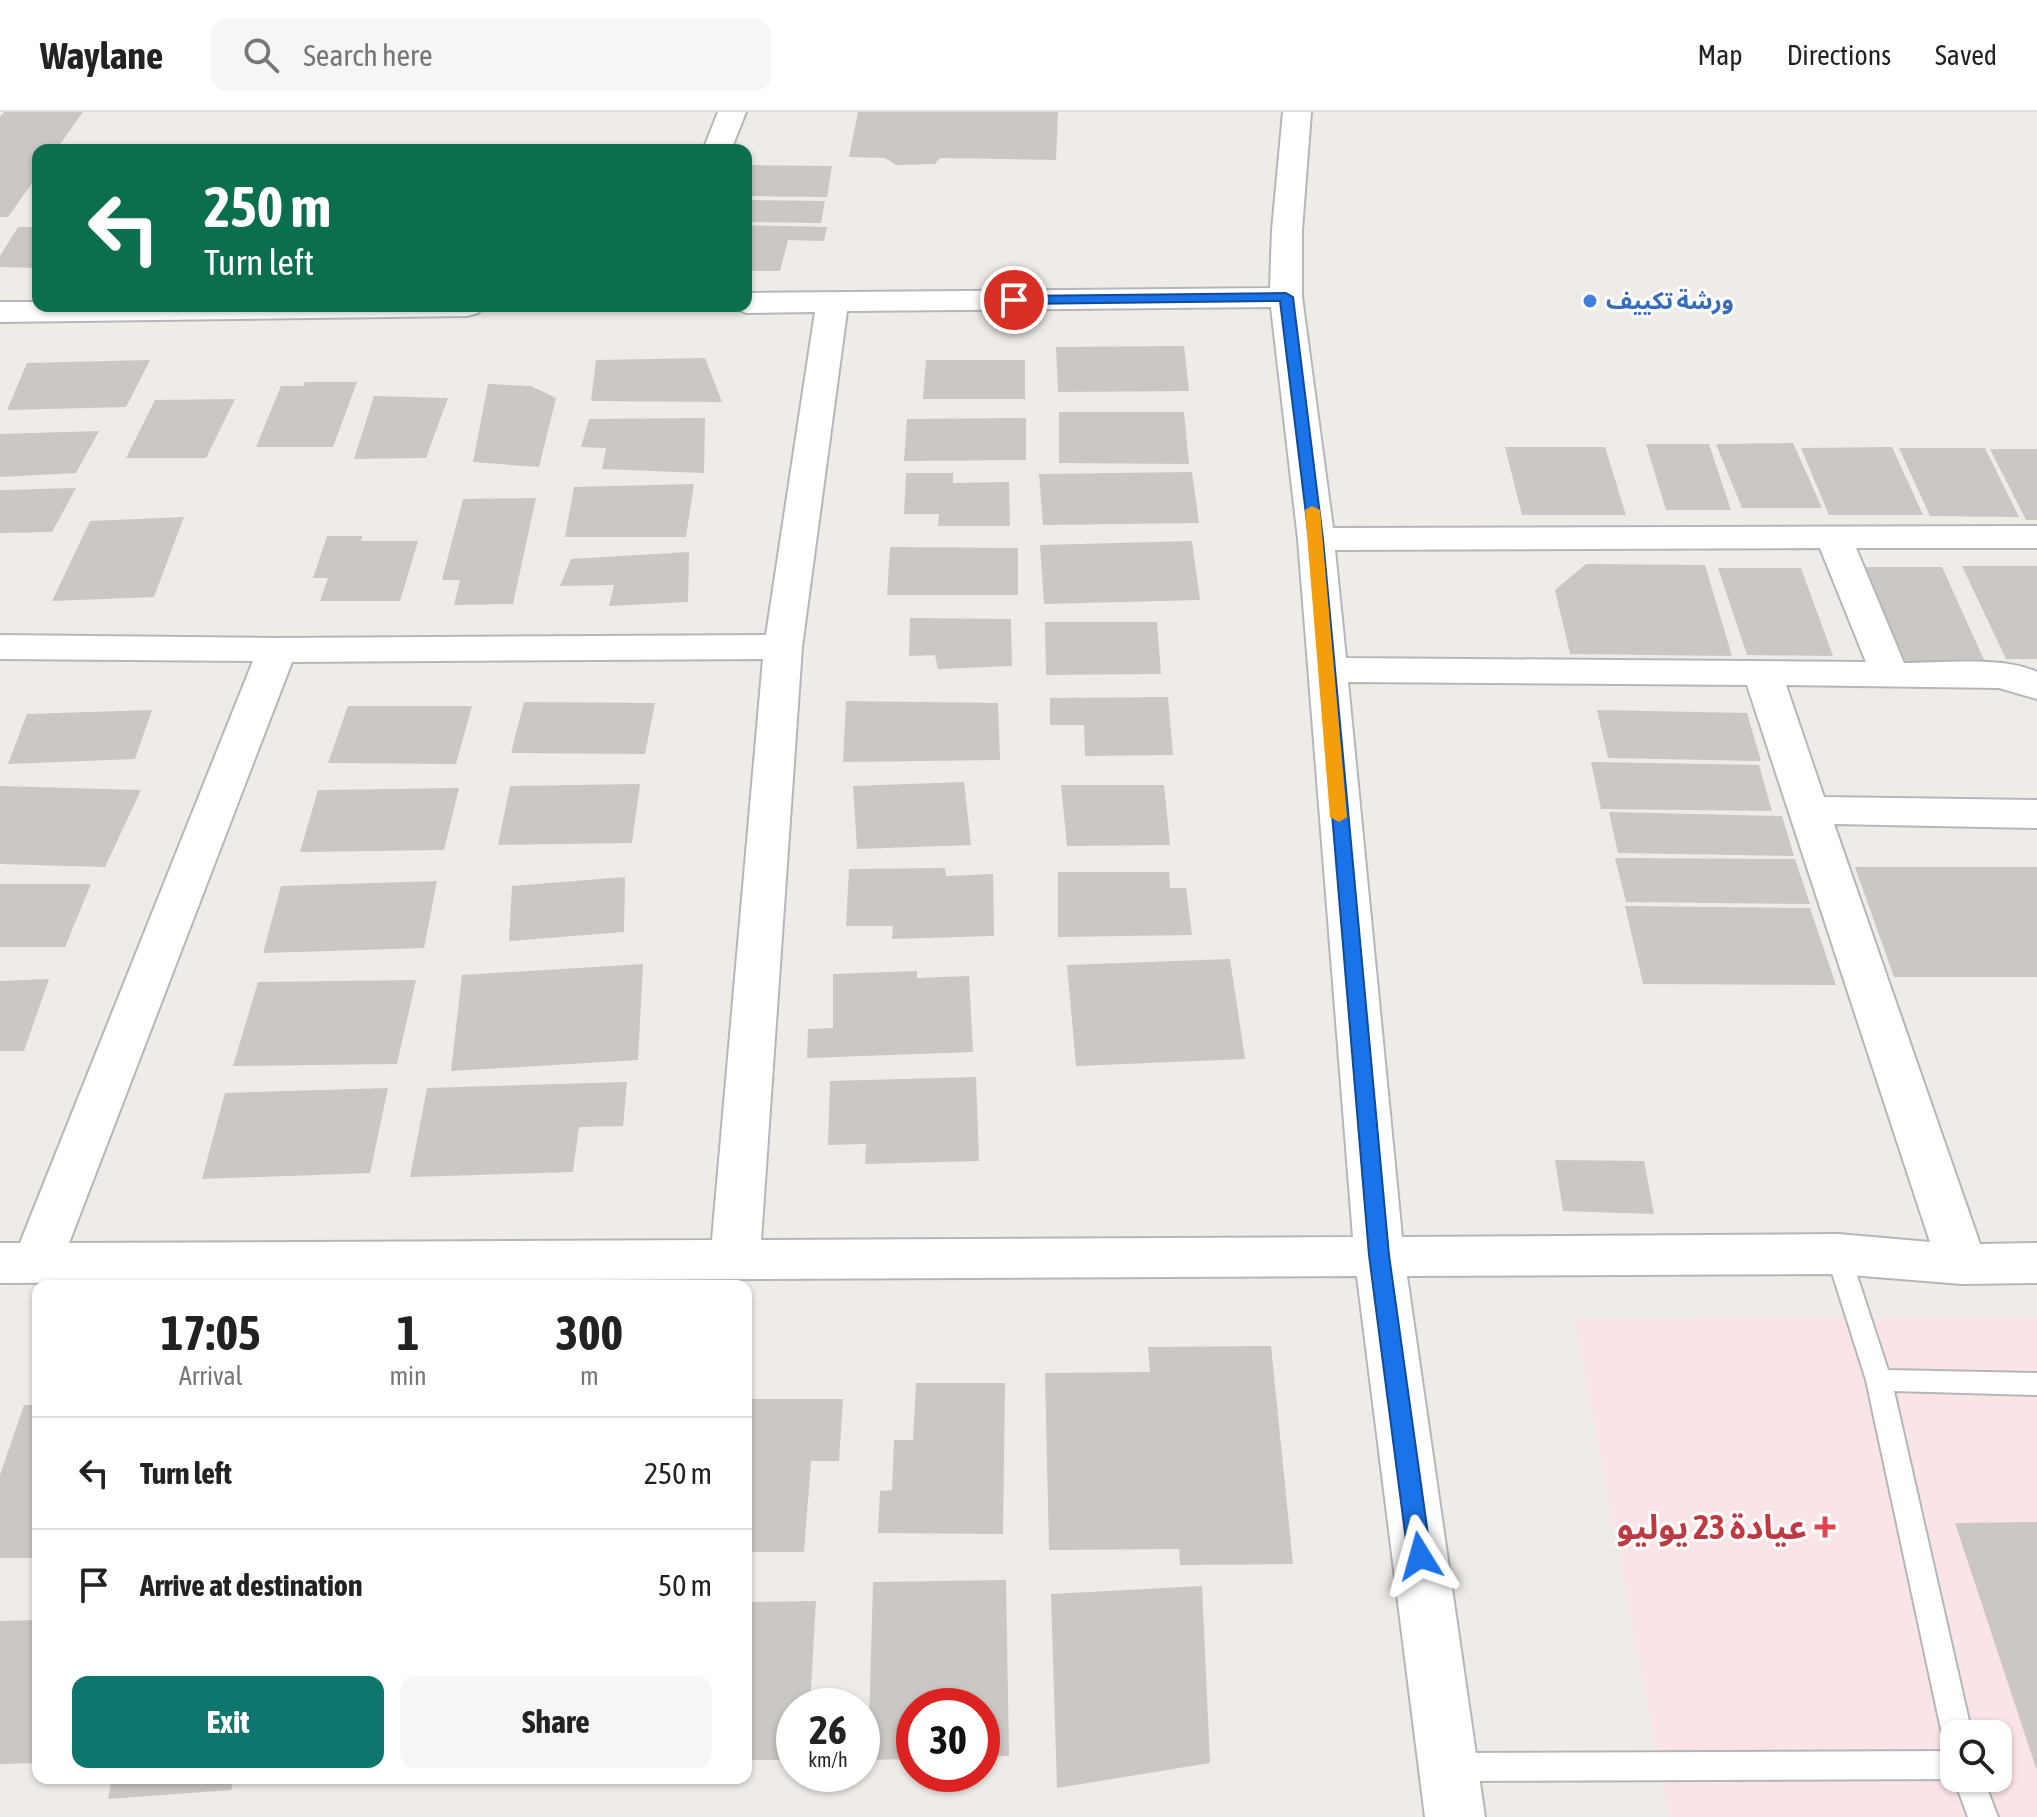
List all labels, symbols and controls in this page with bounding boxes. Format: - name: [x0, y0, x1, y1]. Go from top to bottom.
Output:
- search box: [211, 19, 771, 91]
- icon: search: [239, 33, 283, 77]
- text: Waylane: [40, 34, 163, 77]
- text: Search here: [303, 38, 433, 72]
- text: Map: [1698, 39, 1743, 71]
- text: Directions: [1787, 39, 1891, 71]
- text: Saved: [1935, 39, 1997, 71]
- text: 250 m: [204, 175, 331, 239]
- icon: left: [72, 176, 176, 280]
- text: Turn left: [204, 241, 314, 283]
- pin: [980, 266, 1048, 334]
- icon: arrive: [992, 278, 1036, 322]
- place label: ورشة تكييف: [1606, 287, 1734, 315]
- marker: ورشة تكييف: [1581, 292, 1599, 310]
- text: 17:05: [161, 1305, 261, 1360]
- text: 1: [397, 1305, 419, 1360]
- text: 300: [556, 1305, 623, 1360]
- text: Arrival: [179, 1361, 242, 1391]
- text: min: [389, 1361, 427, 1391]
- text: m: [580, 1361, 599, 1391]
- icon: left: [72, 1451, 116, 1495]
- text: Turn left: [140, 1456, 232, 1490]
- text: 250 m: [644, 1456, 712, 1490]
- place label: عيادة 23 يوليو: [1617, 1507, 1807, 1547]
- position arrow: [1378, 1514, 1462, 1598]
- marker: عيادة 23 يوليو: [1814, 1516, 1836, 1538]
- icon: arrive: [72, 1563, 116, 1607]
- text: Arrive at destination: [140, 1568, 362, 1602]
- text: 50 m: [658, 1568, 712, 1602]
- button: Exit: [72, 1676, 384, 1768]
- button: Share: [400, 1676, 712, 1768]
- speed limit sign: 30: [896, 1688, 1000, 1792]
- text: 26: [809, 1707, 847, 1752]
- map controls: [1940, 1720, 2012, 1792]
- button: search: [1940, 1720, 2012, 1792]
- text: km/h: [808, 1748, 848, 1771]

